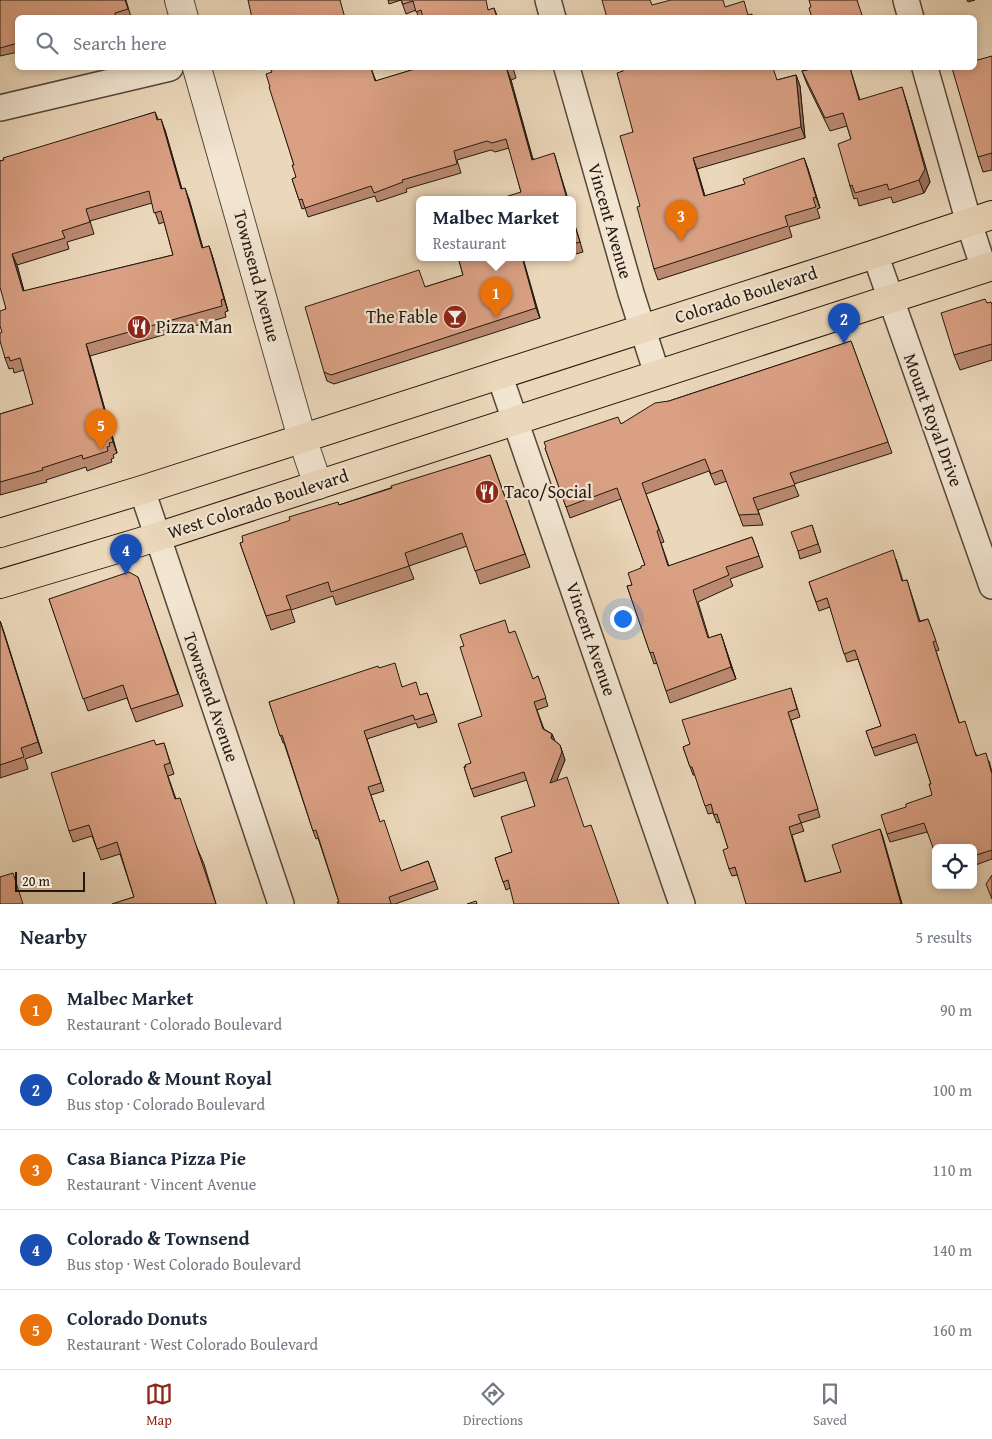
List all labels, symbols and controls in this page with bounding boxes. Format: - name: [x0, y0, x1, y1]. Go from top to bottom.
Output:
- search box: [15, 15, 977, 70]
- icon: search: [33, 29, 61, 57]
- text: Search here: [73, 29, 167, 57]
- street label: Vincent Avenue: [581, 160, 640, 282]
- popup: [416, 196, 576, 261]
- pin: 3: [665, 200, 697, 241]
- text: Malbec Market: [433, 203, 559, 231]
- street label: Townsend Avenue: [227, 207, 288, 345]
- text: Restaurant: [433, 231, 506, 255]
- street label: Colorado Boulevard: [671, 259, 821, 330]
- pin: 1: [480, 277, 512, 318]
- place label: The Fable: [366, 303, 438, 330]
- pin: 2: [828, 303, 860, 344]
- bar icon: The Fable: [442, 304, 468, 330]
- place label: Pizza Man: [156, 313, 232, 340]
- restaurant icon: Pizza Man: [126, 314, 152, 340]
- street label: Mount Royal Drive: [897, 349, 970, 490]
- pin: 5: [85, 409, 117, 450]
- street label: West Colorado Boulevard: [164, 461, 352, 546]
- place label: Taco/Social: [504, 478, 592, 505]
- restaurant icon: Taco/Social: [474, 479, 500, 505]
- pin: 4: [110, 534, 142, 575]
- street label: Vincent Avenue: [559, 578, 624, 700]
- your location: [610, 606, 636, 632]
- street label: Townsend Avenue: [177, 628, 246, 765]
- map controls: [932, 844, 977, 889]
- button: locate: [932, 844, 977, 889]
- scale bar: [15, 869, 85, 892]
- text: 20 m: [22, 871, 50, 891]
- text: Nearby: [20, 921, 87, 952]
- text: 5 results: [915, 925, 972, 949]
- text: Malbec Market: [67, 984, 193, 1012]
- text: 1: [32, 998, 40, 1022]
- text: 90 m: [940, 998, 972, 1022]
- text: Restaurant · Colorado Boulevard: [67, 1012, 282, 1036]
- text: Colorado & Mount Royal: [67, 1064, 272, 1092]
- text: 2: [32, 1078, 40, 1102]
- text: 100 m: [932, 1078, 972, 1102]
- text: Bus stop · Colorado Boulevard: [67, 1092, 265, 1116]
- text: Casa Bianca Pizza Pie: [67, 1144, 246, 1172]
- text: 3: [32, 1158, 40, 1182]
- text: 110 m: [932, 1158, 972, 1182]
- text: Restaurant · Vincent Avenue: [67, 1172, 256, 1196]
- text: Colorado & Townsend: [67, 1224, 250, 1252]
- text: 4: [32, 1238, 40, 1262]
- text: 140 m: [932, 1238, 972, 1262]
- text: Bus stop · West Colorado Boulevard: [67, 1252, 301, 1276]
- text: Colorado Donuts: [67, 1304, 207, 1332]
- text: 5: [32, 1318, 40, 1342]
- text: 160 m: [932, 1318, 972, 1342]
- text: Restaurant · West Colorado Boulevard: [67, 1332, 318, 1356]
- tab: Map: [145, 1380, 173, 1430]
- tab: Directions: [463, 1380, 523, 1430]
- tab: Saved: [813, 1380, 847, 1430]

